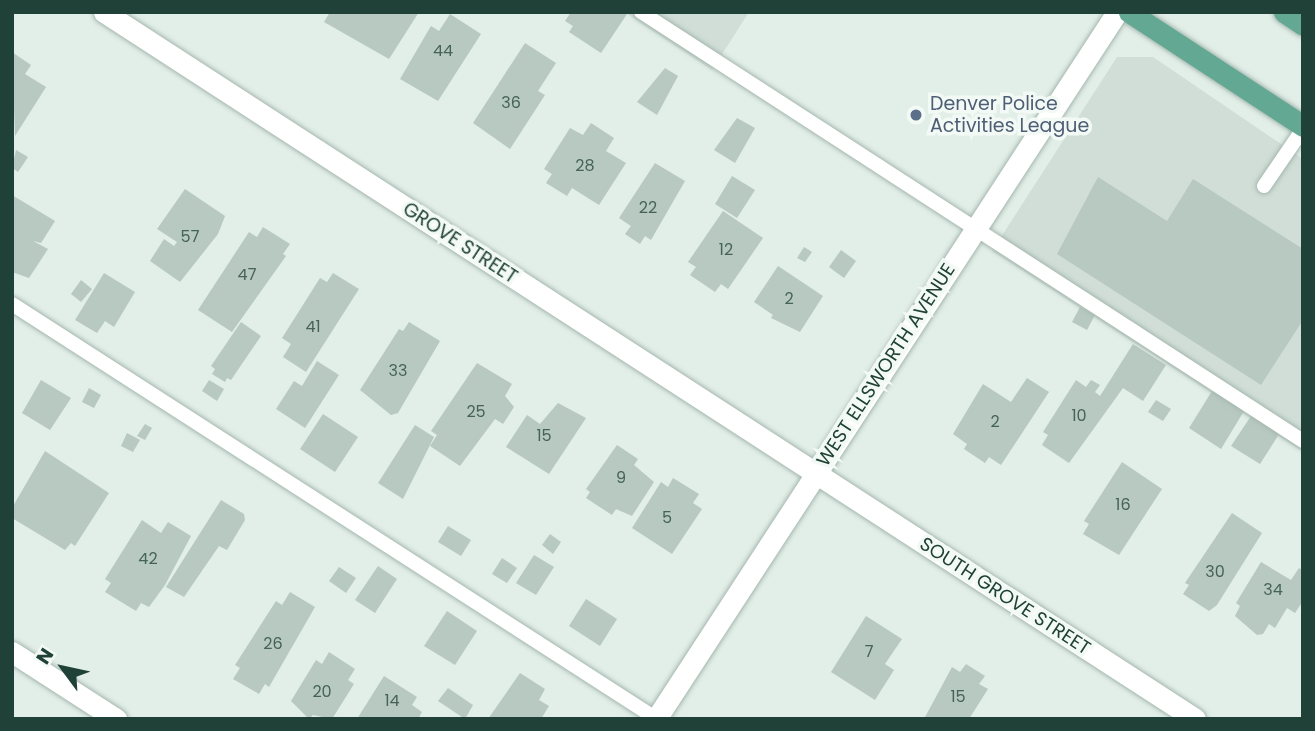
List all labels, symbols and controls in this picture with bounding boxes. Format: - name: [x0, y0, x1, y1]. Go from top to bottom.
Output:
- house number: 44: [433, 41, 453, 61]
- house number: 36: [501, 93, 521, 113]
- place label: Denver Police Activities League: [930, 93, 1089, 137]
- marker: Denver Police Activities League: [908, 107, 924, 123]
- house number: 28: [575, 156, 595, 176]
- street label: GROVE STREET: [399, 198, 521, 288]
- house number: 22: [639, 198, 657, 218]
- house number: 57: [181, 227, 199, 247]
- house number: 12: [719, 240, 733, 260]
- street label: WEST ELLSWORTH AVENUE: [812, 259, 960, 471]
- house number: 47: [238, 265, 256, 285]
- house number: 2: [784, 289, 794, 309]
- house number: 41: [305, 317, 321, 337]
- house number: 33: [389, 361, 407, 381]
- house number: 25: [466, 402, 486, 422]
- house number: 10: [1071, 406, 1087, 426]
- house number: 2: [990, 412, 1000, 432]
- house number: 15: [536, 426, 552, 446]
- house number: 9: [616, 468, 626, 488]
- house number: 16: [1115, 495, 1131, 515]
- house number: 5: [662, 508, 672, 528]
- street label: SOUTH GROVE STREET: [915, 532, 1095, 660]
- house number: 42: [138, 549, 158, 569]
- house number: 30: [1205, 562, 1225, 582]
- house number: 34: [1263, 580, 1283, 600]
- north arrow: [28, 633, 98, 703]
- house number: 26: [263, 634, 283, 654]
- house number: 7: [865, 642, 873, 662]
- text: N: [30, 643, 60, 670]
- house number: 20: [312, 682, 332, 702]
- house number: 15: [950, 687, 966, 707]
- house number: 14: [384, 691, 400, 711]

